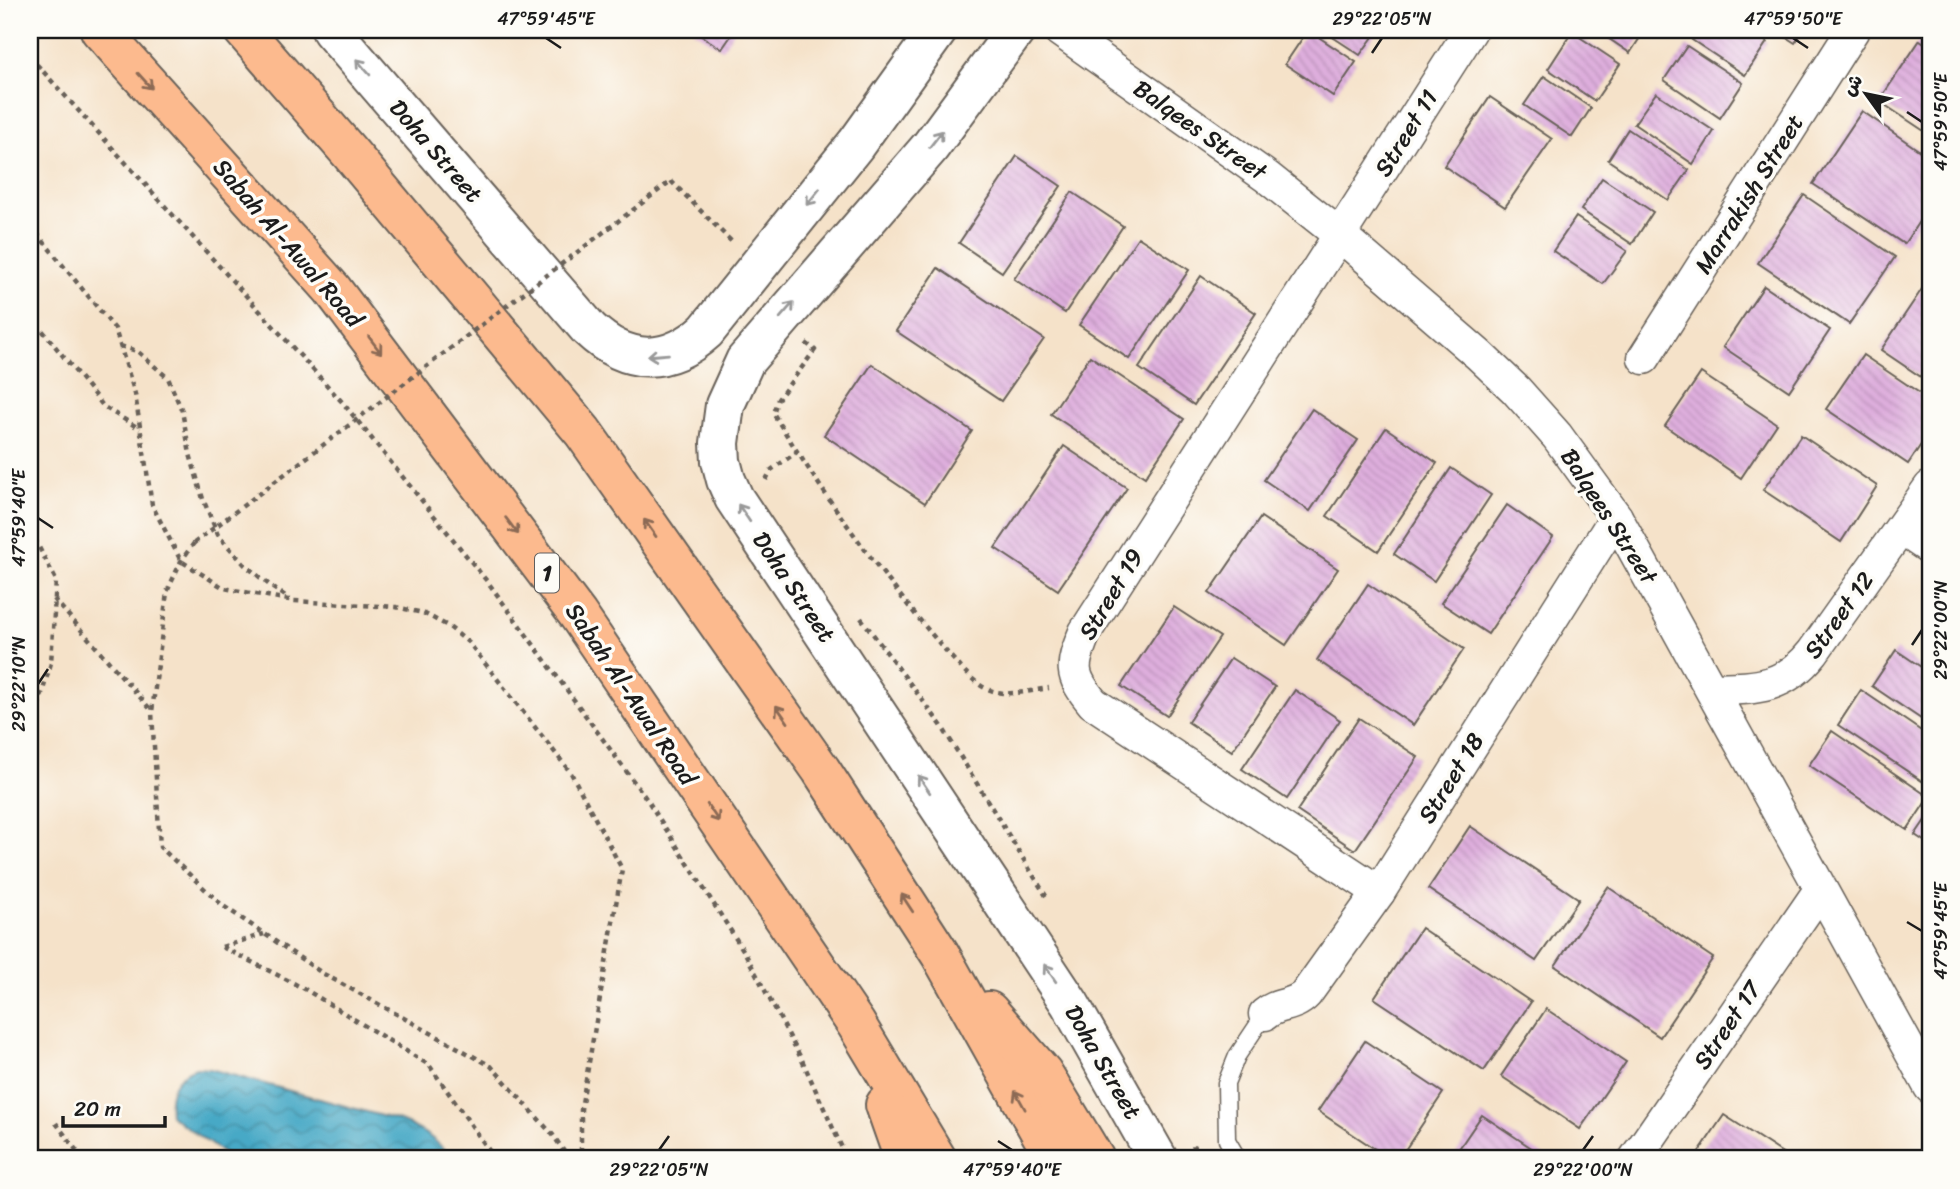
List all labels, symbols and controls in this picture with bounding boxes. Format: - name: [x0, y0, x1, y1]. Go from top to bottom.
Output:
- text: 47°59'45"E: [497, 3, 596, 35]
- text: 29°22'05"N: [1333, 3, 1432, 35]
- text: 47°59'50"E: [1744, 3, 1843, 35]
- one-way arrow: [355, 58, 371, 76]
- north arrow: [1830, 60, 1900, 130]
- text: ش: [1833, 67, 1872, 103]
- street label: Balqees Street: [1124, 68, 1277, 193]
- one-way arrow: [137, 71, 153, 89]
- text: 47°59'50"E: [1925, 72, 1957, 171]
- street label: Street 11: [1363, 81, 1449, 185]
- street label: Doha Street: [378, 89, 494, 213]
- street label: Marrakish Street: [1683, 106, 1815, 282]
- one-way arrow: [928, 131, 943, 149]
- street label: Sabah Al-Awal Road: [202, 149, 375, 338]
- one-way arrow: [806, 187, 821, 205]
- one-way arrow: [779, 302, 795, 320]
- one-way arrow: [367, 335, 382, 354]
- one-way arrow: [647, 349, 670, 362]
- street label: Balqees Street: [1549, 439, 1670, 594]
- text: 47°59'40"E: [3, 468, 35, 567]
- one-way arrow: [737, 503, 751, 523]
- one-way arrow: [504, 517, 519, 535]
- one-way arrow: [643, 519, 657, 538]
- street label: Doha Street: [741, 523, 847, 651]
- street label: Street 19: [1067, 540, 1155, 648]
- road number: 1: [535, 554, 559, 593]
- street label: Street 12: [1793, 562, 1886, 668]
- text: 29°22'00"N: [1925, 580, 1957, 680]
- street label: Sabah Al-Awal Road: [554, 594, 709, 795]
- text: 29°22'10"N: [3, 636, 35, 732]
- one-way arrow: [775, 705, 789, 724]
- street label: Street 18: [1406, 724, 1496, 832]
- one-way arrow: [917, 774, 931, 794]
- one-way arrow: [705, 803, 720, 822]
- text: 47°59'45"E: [1925, 881, 1957, 980]
- one-way arrow: [900, 894, 914, 914]
- one-way arrow: [1043, 964, 1057, 983]
- street label: Street 17: [1682, 971, 1773, 1078]
- street label: Doha Street: [1053, 996, 1153, 1128]
- scale bar: [63, 1084, 164, 1128]
- text: 20 m: [74, 1090, 121, 1128]
- one-way arrow: [1013, 1091, 1027, 1111]
- text: 29°22'05"N: [610, 1154, 709, 1186]
- text: 47°59'40"E: [963, 1154, 1062, 1186]
- text: 29°22'00"N: [1533, 1154, 1633, 1186]

